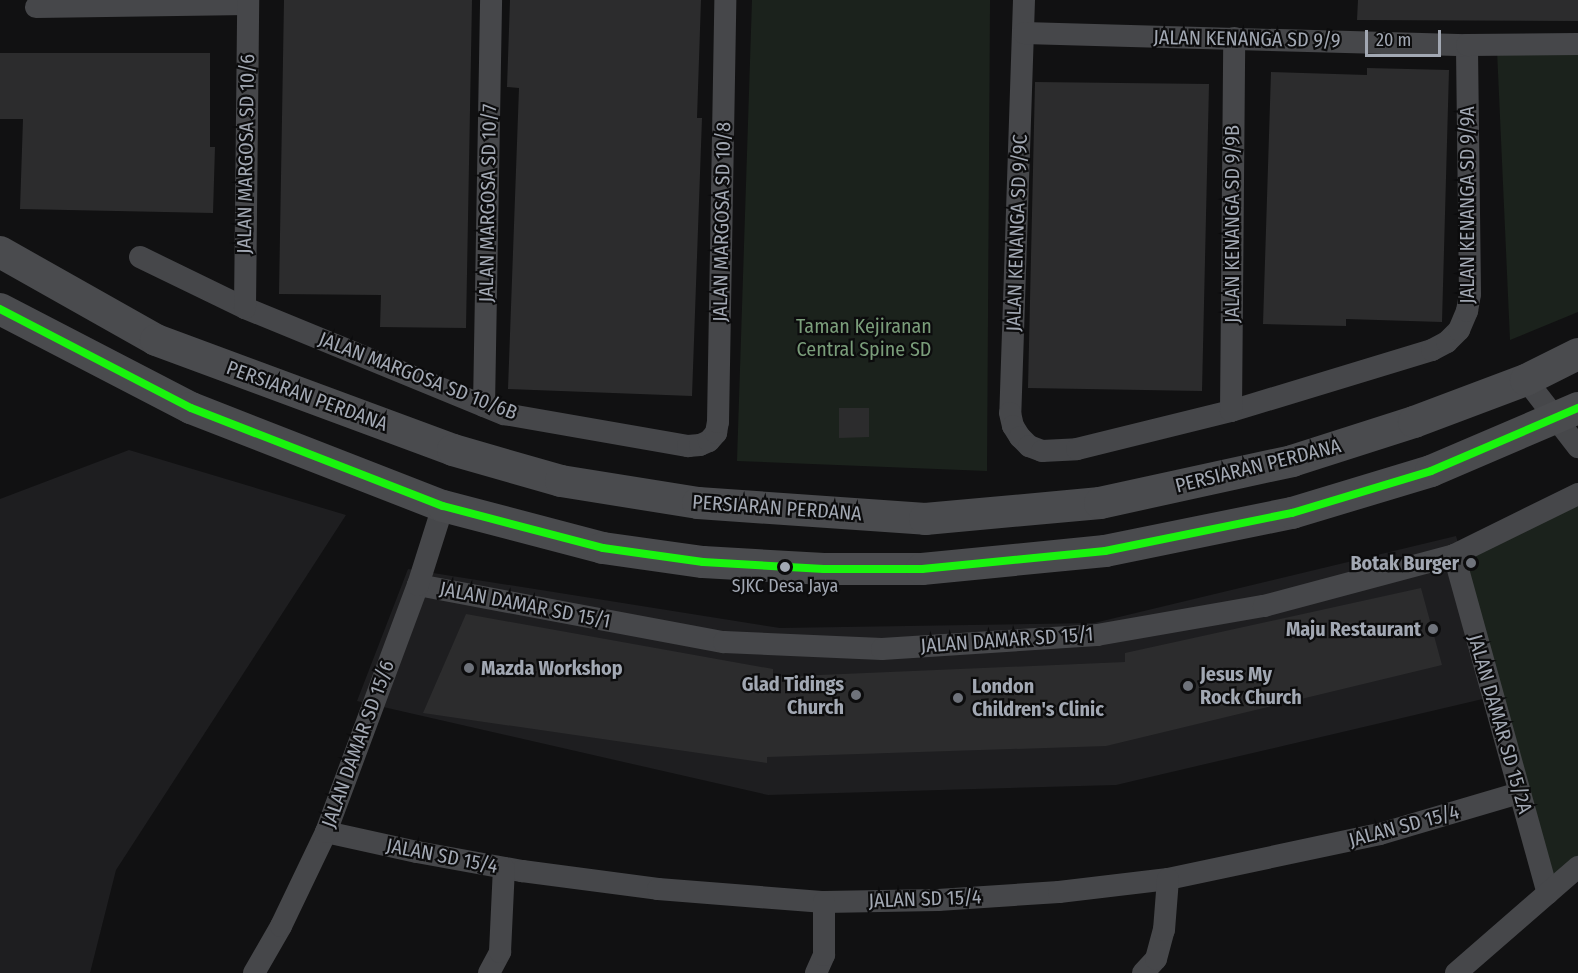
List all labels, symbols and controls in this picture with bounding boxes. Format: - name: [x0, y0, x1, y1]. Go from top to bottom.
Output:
- scale bar: [1368, 18, 1444, 56]
- street label: JALAN KENANGA SD 9/9: [1153, 25, 1341, 53]
- text: 20 m: [1376, 29, 1411, 51]
- street label: JALAN MARGOSA SD 10/6: [232, 54, 260, 254]
- street label: JALAN MARGOSA SD 10/7: [474, 103, 502, 303]
- street label: JALAN KENANGA SD 9/9A: [1455, 106, 1479, 304]
- street label: JALAN MARGOSA SD 10/8: [708, 122, 736, 322]
- street label: JALAN KENANGA SD 9/9B: [1220, 125, 1244, 323]
- street label: JALAN KENANGA SD 9/9C: [1002, 134, 1032, 332]
- park label: Taman Kejiranan Central Spine SD: [796, 314, 932, 361]
- street label: JALAN MARGOSA SD 10/6B: [315, 327, 521, 425]
- street label: PERSIARAN PERDANA: [223, 356, 391, 436]
- street label: PERSIARAN PERDANA: [1173, 434, 1343, 498]
- street label: PERSIARAN PERDANA: [691, 490, 863, 526]
- place label: Botak Burger: [1350, 551, 1459, 575]
- marker: Botak Burger: [1464, 556, 1478, 570]
- marker: SJKC Desa Jaya: [779, 561, 791, 573]
- place label: SJKC Desa Jaya: [732, 575, 838, 597]
- street label: JALAN DAMAR SD 15/1: [438, 577, 612, 633]
- place label: Maju Restaurant: [1286, 617, 1421, 641]
- street label: JALAN DAMAR SD 15/1: [920, 622, 1094, 658]
- marker: Maju Restaurant: [1426, 622, 1440, 636]
- street label: JALAN DAMAR SD 15/2A: [1463, 632, 1537, 816]
- place label: Mazda Workshop: [481, 656, 623, 680]
- street label: JALAN DAMAR SD 15/6: [317, 657, 399, 831]
- marker: Mazda Workshop: [462, 661, 476, 675]
- place label: Jesus My Rock Church: [1200, 662, 1302, 709]
- place label: Glad Tidings Church: [742, 672, 844, 719]
- place label: London Children's Clinic: [972, 674, 1104, 721]
- marker: Jesus My Rock Church: [1181, 679, 1195, 693]
- marker: Glad Tidings Church: [849, 688, 863, 702]
- marker: London Children's Clinic: [949, 689, 967, 707]
- street label: JALAN SD 15/4: [1346, 800, 1462, 852]
- street label: JALAN SD 15/4: [384, 833, 500, 879]
- street label: JALAN SD 15/4: [868, 885, 982, 913]

